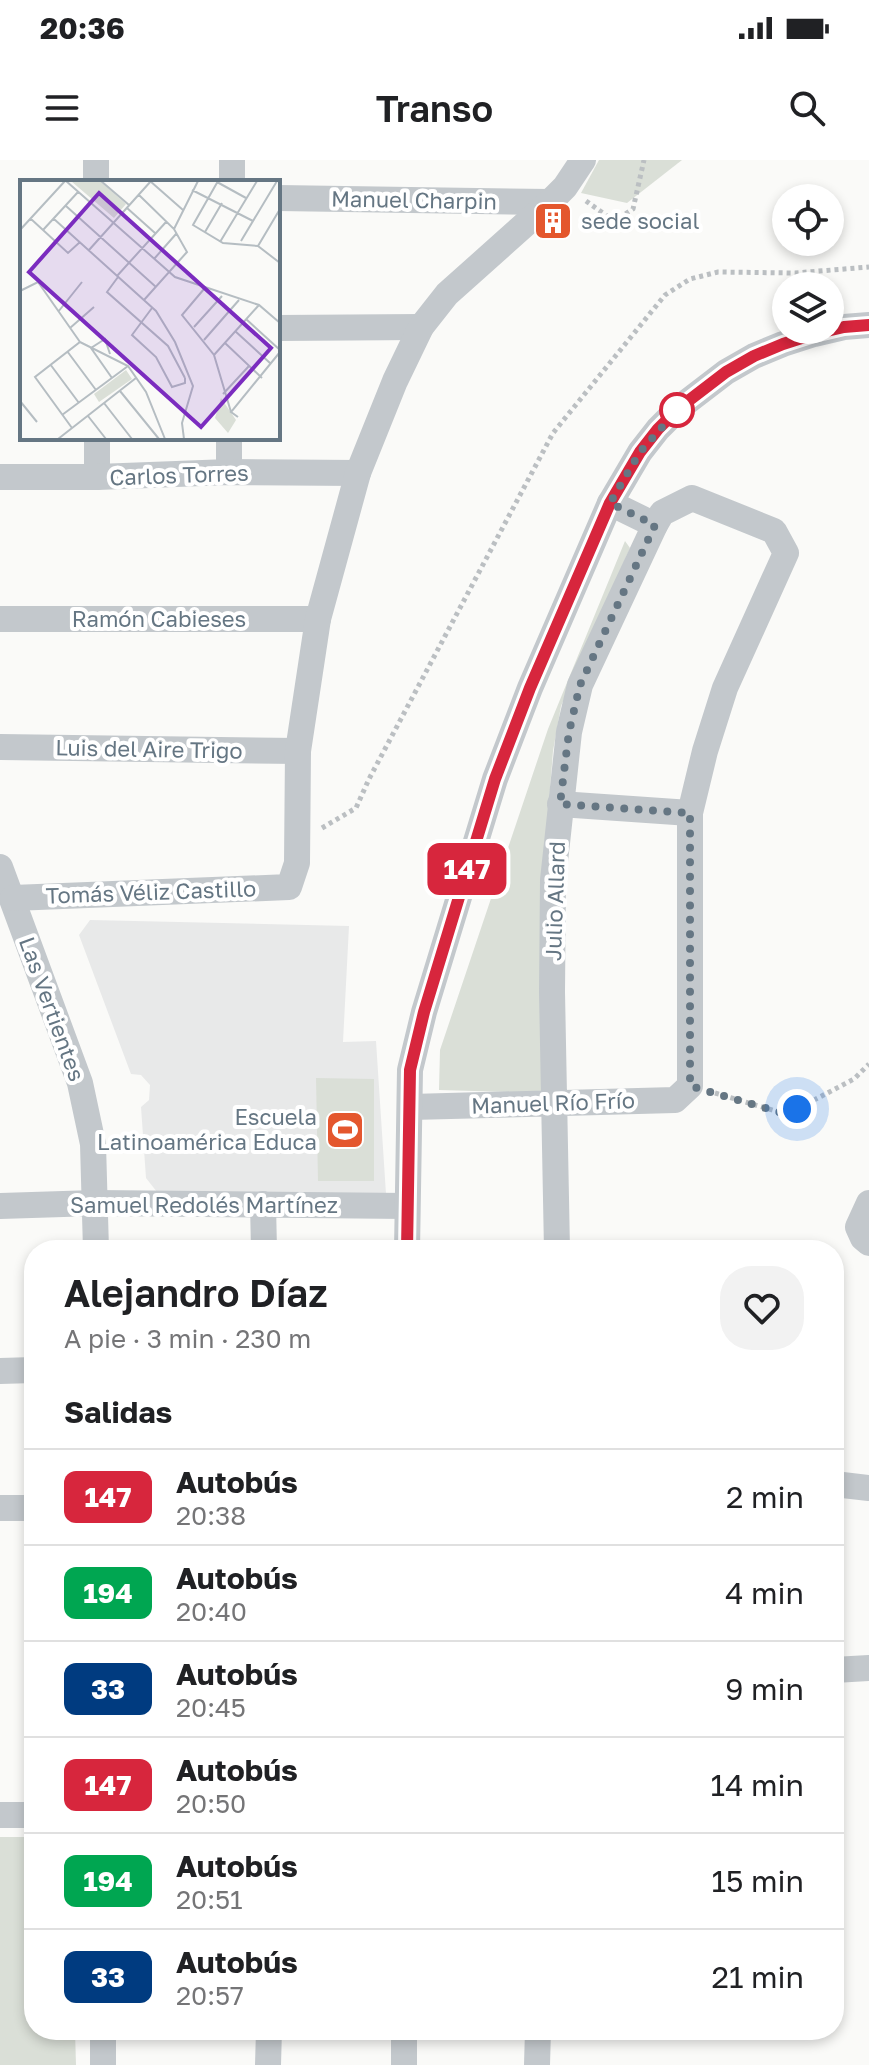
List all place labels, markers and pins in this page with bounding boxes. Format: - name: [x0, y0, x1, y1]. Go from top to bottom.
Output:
- building icon: sede social: [532, 200, 574, 242]
- place label: sede social: [581, 207, 699, 234]
- unlabelled marker: [660, 393, 694, 427]
- place label: Escuela Latinoamérica Educa: [97, 1103, 317, 1155]
- sports icon: Escuela Latinoamérica Educa: [324, 1109, 366, 1151]

